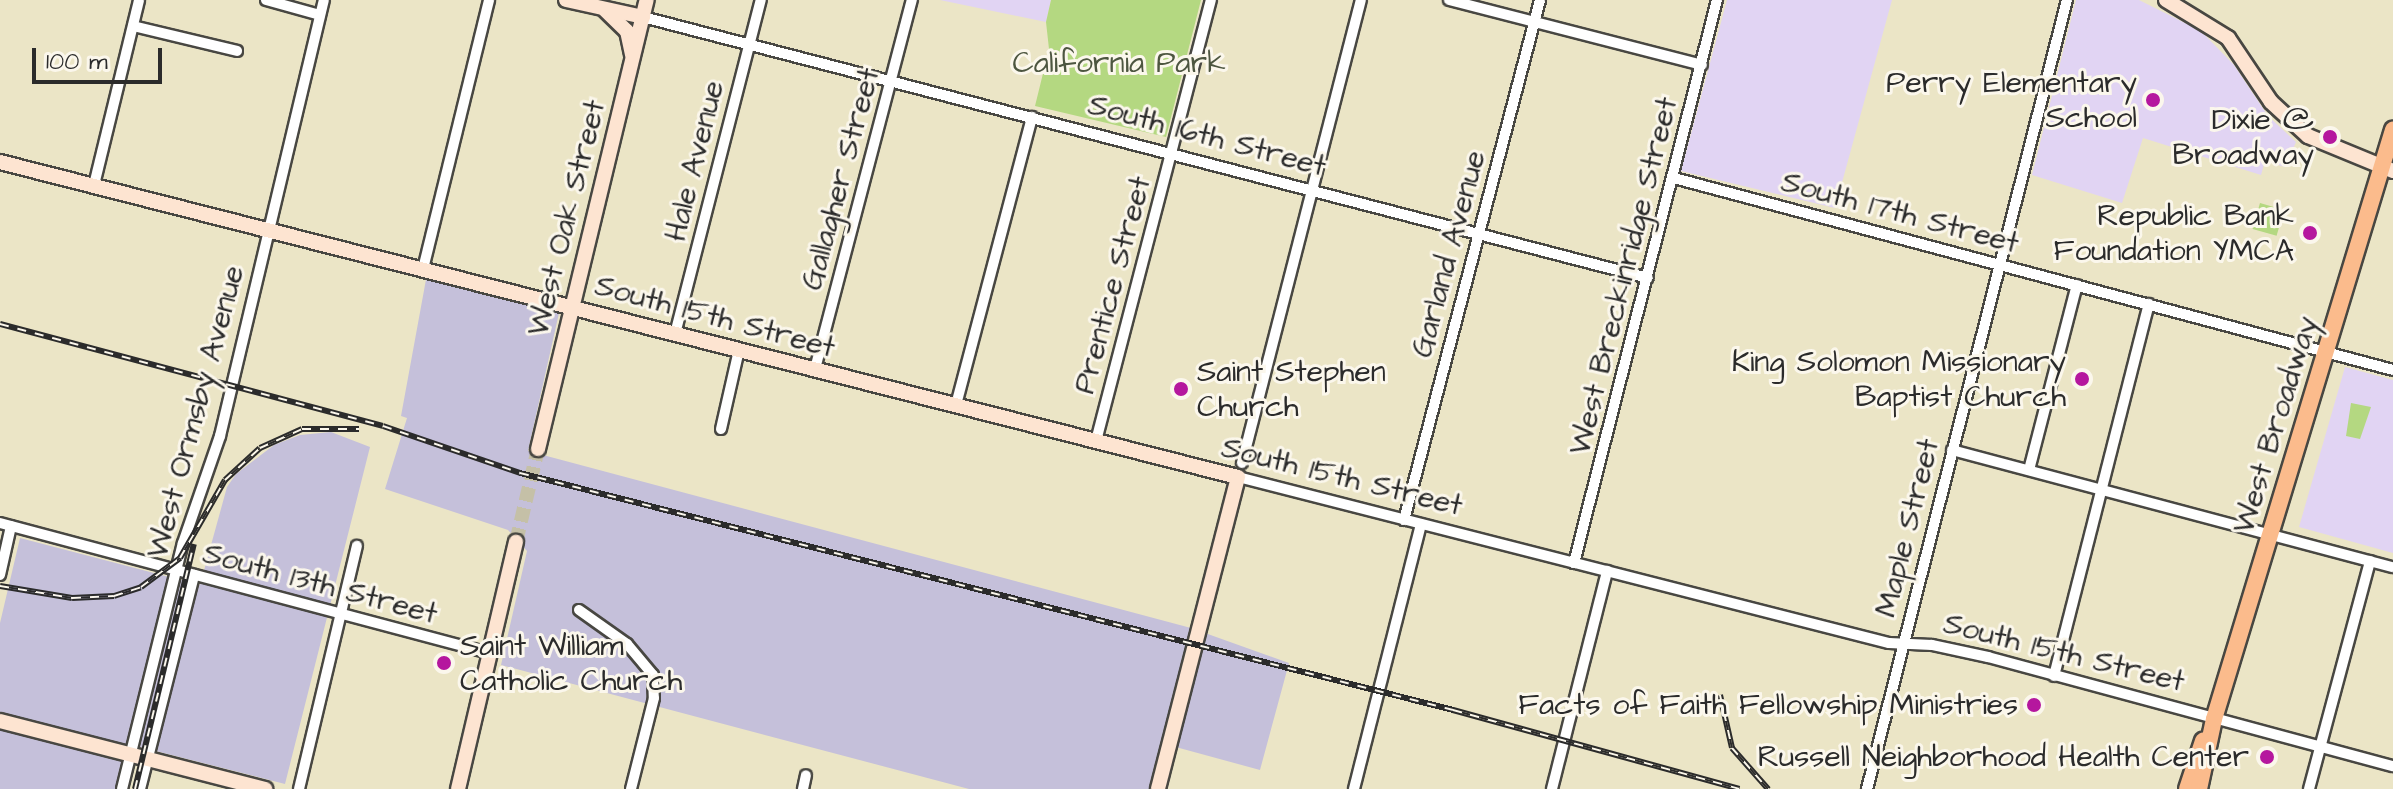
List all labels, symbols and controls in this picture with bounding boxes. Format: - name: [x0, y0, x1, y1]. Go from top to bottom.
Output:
- scale bar: [36, 32, 166, 82]
- text: 100 m: [46, 45, 108, 79]
- park label: California Park: [1012, 45, 1226, 81]
- street label: Gallagher Street: [794, 64, 888, 294]
- place label: Perry Elementary School: [1886, 65, 2137, 136]
- street label: Hale Avenue: [658, 77, 732, 245]
- street label: South 16th Street: [1084, 87, 1330, 185]
- marker: Perry Elementary School: [2144, 91, 2162, 109]
- street label: West Breckinridge Street: [1562, 93, 1686, 459]
- street label: West Oak Street: [520, 96, 614, 340]
- place label: Dixie @ Broadway: [2173, 102, 2314, 172]
- marker: Dixie @ Broadway: [2321, 128, 2339, 146]
- street label: Garland Avenue: [1404, 147, 1494, 361]
- street label: South 17th Street: [1777, 164, 2023, 262]
- street label: Prentice Street: [1067, 172, 1159, 398]
- place label: Republic Bank Foundation YMCA: [2054, 198, 2294, 268]
- marker: Republic Bank Foundation YMCA: [2301, 224, 2319, 242]
- street label: West Ormsby Avenue: [140, 262, 252, 562]
- street label: South 15th Street: [591, 268, 839, 366]
- street label: West Broadway: [2226, 312, 2326, 538]
- place label: King Solomon Missionary Baptist Church: [1732, 344, 2066, 414]
- place label: Saint Stephen Church: [1197, 354, 1386, 424]
- marker: King Solomon Missionary Baptist Church: [2073, 370, 2091, 388]
- marker: Saint Stephen Church: [1172, 380, 1190, 398]
- street label: South 15th Street: [1218, 430, 1466, 524]
- street label: Maple Street: [1868, 435, 1948, 621]
- street label: South 13th Street: [199, 535, 441, 633]
- street label: South 15th Street: [1940, 606, 2188, 700]
- place label: Saint William Catholic Church: [460, 628, 682, 698]
- marker: Saint William Catholic Church: [435, 654, 453, 672]
- place label: Facts of Faith Fellowship Ministries: [1518, 687, 2018, 723]
- marker: Facts of Faith Fellowship Ministries: [2025, 696, 2043, 714]
- place label: Russell Neighborhood Health Center: [1758, 739, 2249, 775]
- marker: Russell Neighborhood Health Center: [2256, 746, 2278, 768]

